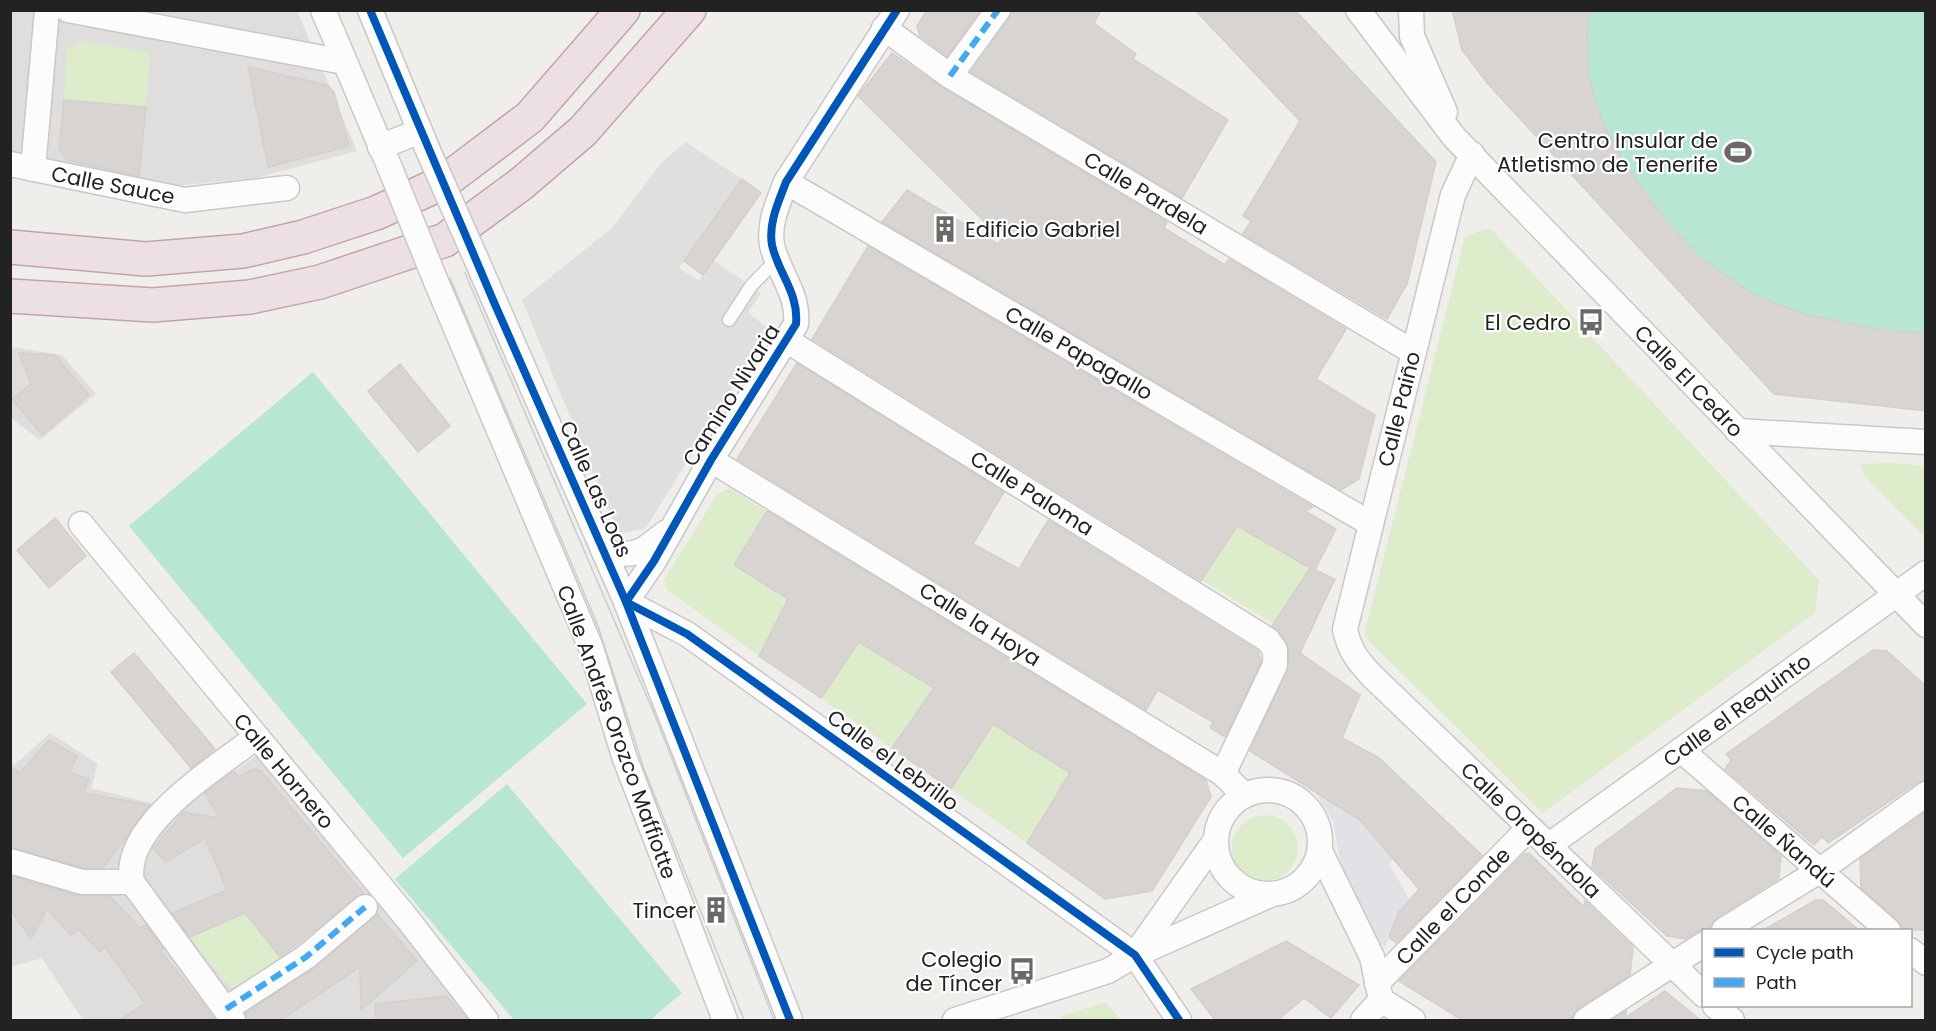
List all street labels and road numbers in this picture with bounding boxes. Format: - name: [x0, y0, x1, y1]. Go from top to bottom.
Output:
- street label: Calle Pardela: [1078, 144, 1214, 242]
- street label: Calle Sauce: [49, 159, 177, 211]
- street label: Calle Papagallo: [1000, 299, 1158, 407]
- street label: Camino Nivaria: [676, 318, 786, 472]
- street label: Calle El Cedro: [1628, 319, 1750, 443]
- street label: Calle Paiño: [1371, 348, 1427, 470]
- street label: Calle Las Loas: [553, 416, 639, 562]
- street label: Calle Paloma: [965, 444, 1099, 542]
- street label: Calle la Hoya: [914, 575, 1046, 673]
- street label: Calle Andrés Orozco Maffiotte: [550, 581, 684, 883]
- street label: Calle el Requinto: [1657, 646, 1817, 774]
- street label: Calle el Lebrillo: [821, 702, 965, 818]
- street label: Calle Hornero: [227, 707, 341, 835]
- street label: Calle Oropéndola: [1454, 755, 1608, 905]
- street label: Calle Ñandú: [1726, 788, 1842, 894]
- street label: Calle el Conde: [1389, 841, 1517, 971]

